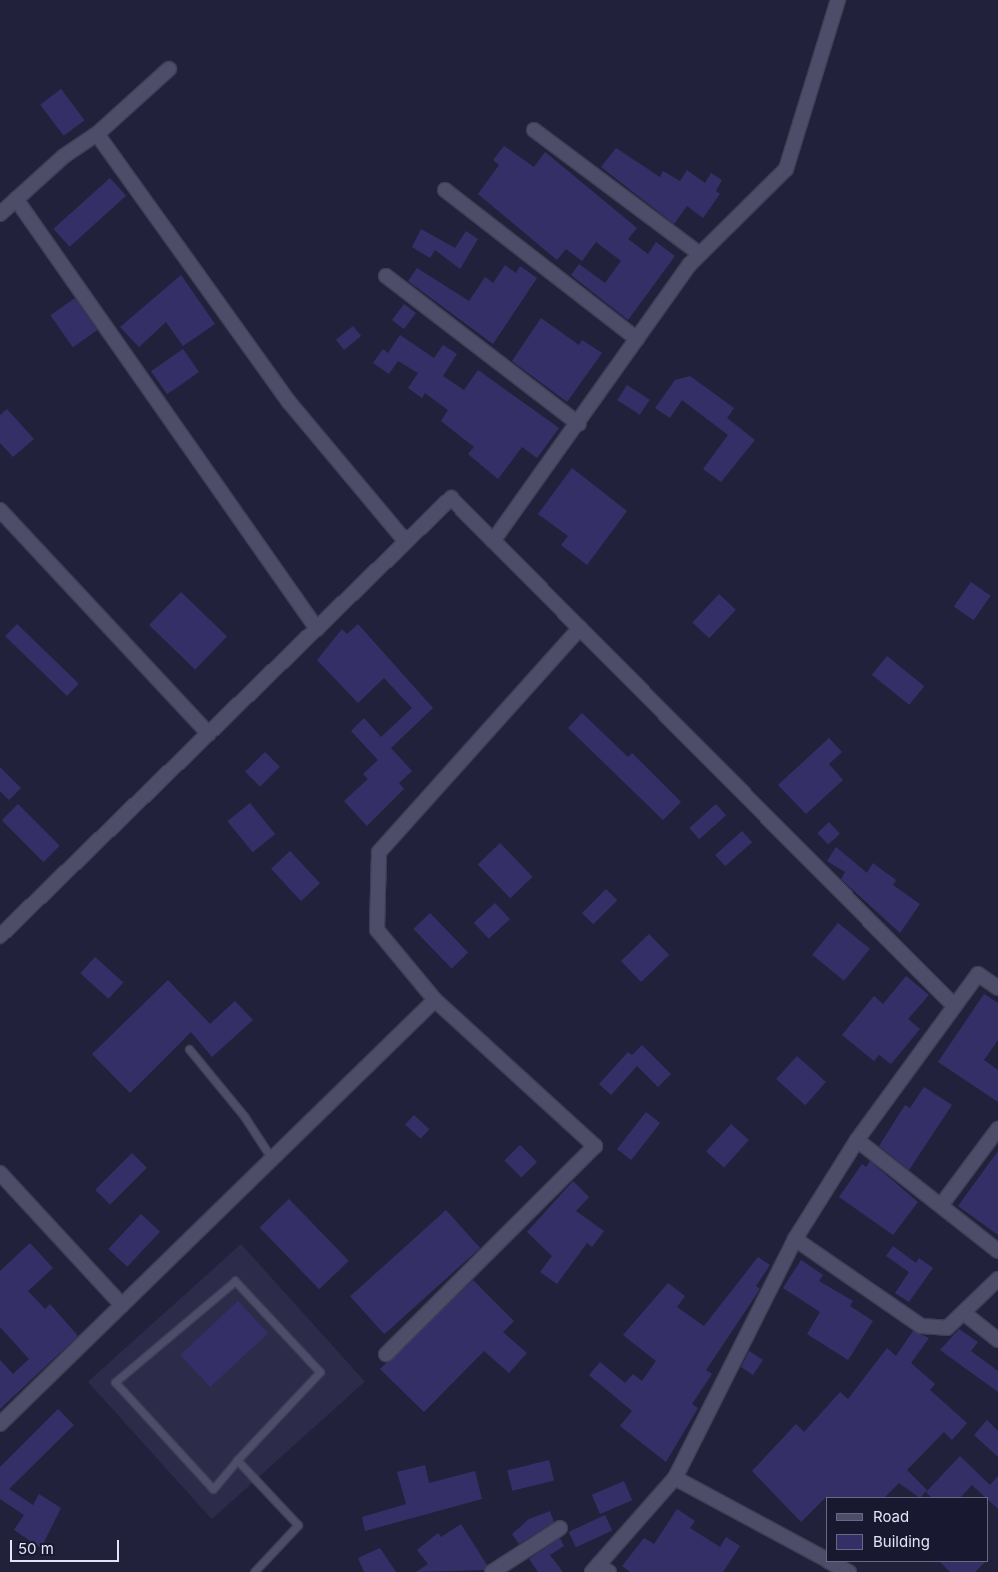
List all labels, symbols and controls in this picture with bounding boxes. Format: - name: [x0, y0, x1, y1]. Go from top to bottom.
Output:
- legend: [826, 1497, 988, 1562]
- text: Road: [873, 1507, 909, 1526]
- scale bar: [12, 1530, 121, 1562]
- text: Building: [873, 1532, 930, 1551]
- text: 50 m: [18, 1539, 54, 1558]

